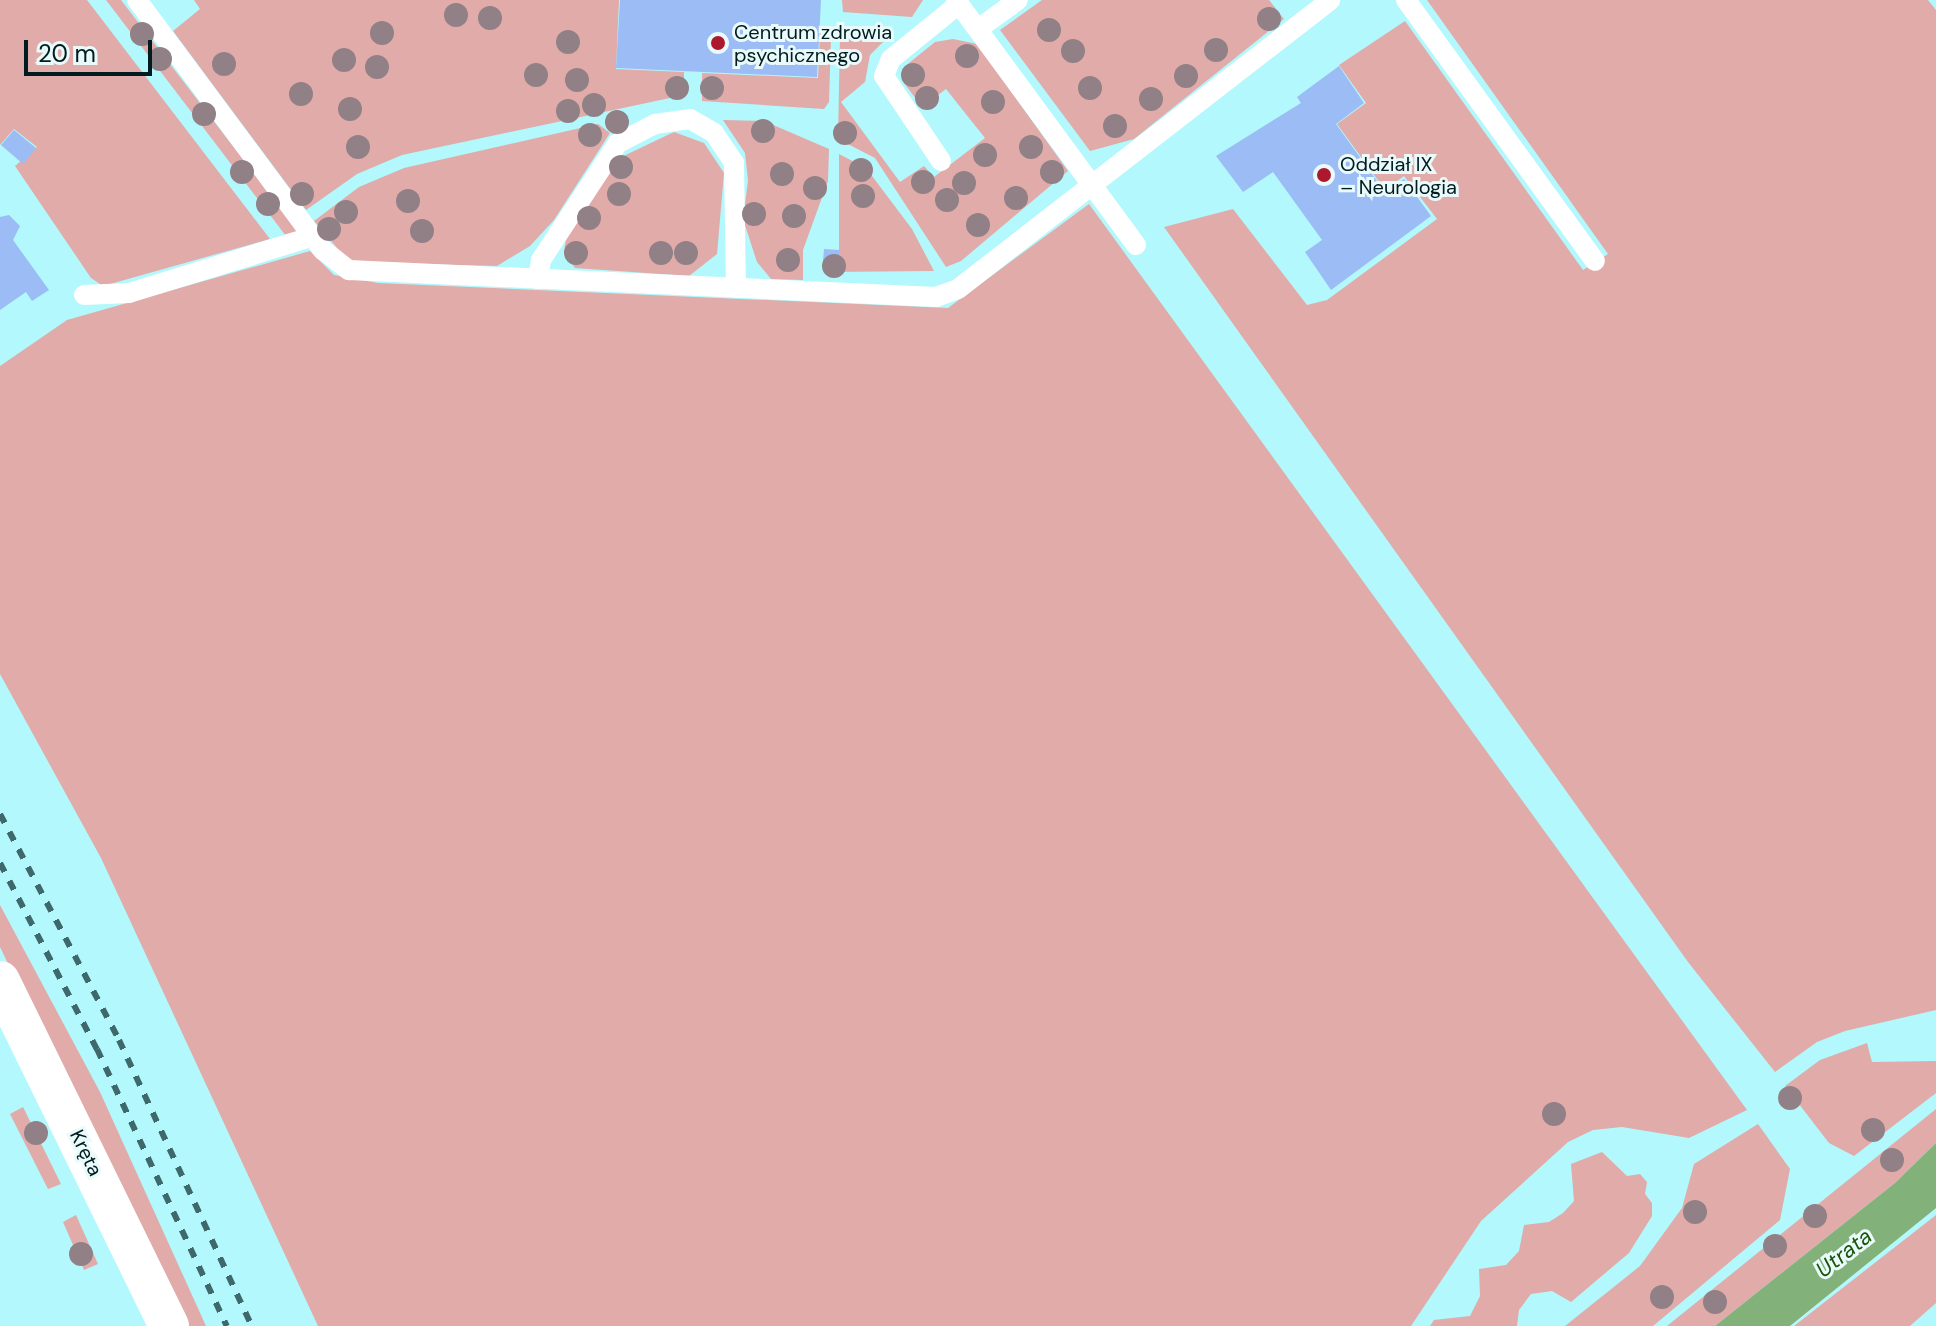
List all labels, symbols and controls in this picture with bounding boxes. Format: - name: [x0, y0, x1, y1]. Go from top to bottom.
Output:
- place label: Centrum zdrowia psychicznego: [734, 20, 892, 67]
- scale bar: [28, 24, 156, 74]
- marker: Centrum zdrowia psychicznego: [709, 34, 727, 52]
- text: 20 m: [38, 38, 96, 69]
- place label: Oddział IX – Neurologia: [1340, 152, 1457, 199]
- marker: Oddział IX – Neurologia: [1315, 166, 1333, 184]
- street label: Kręta: [65, 1126, 107, 1180]
- water label: Utrata: [1811, 1223, 1877, 1283]

